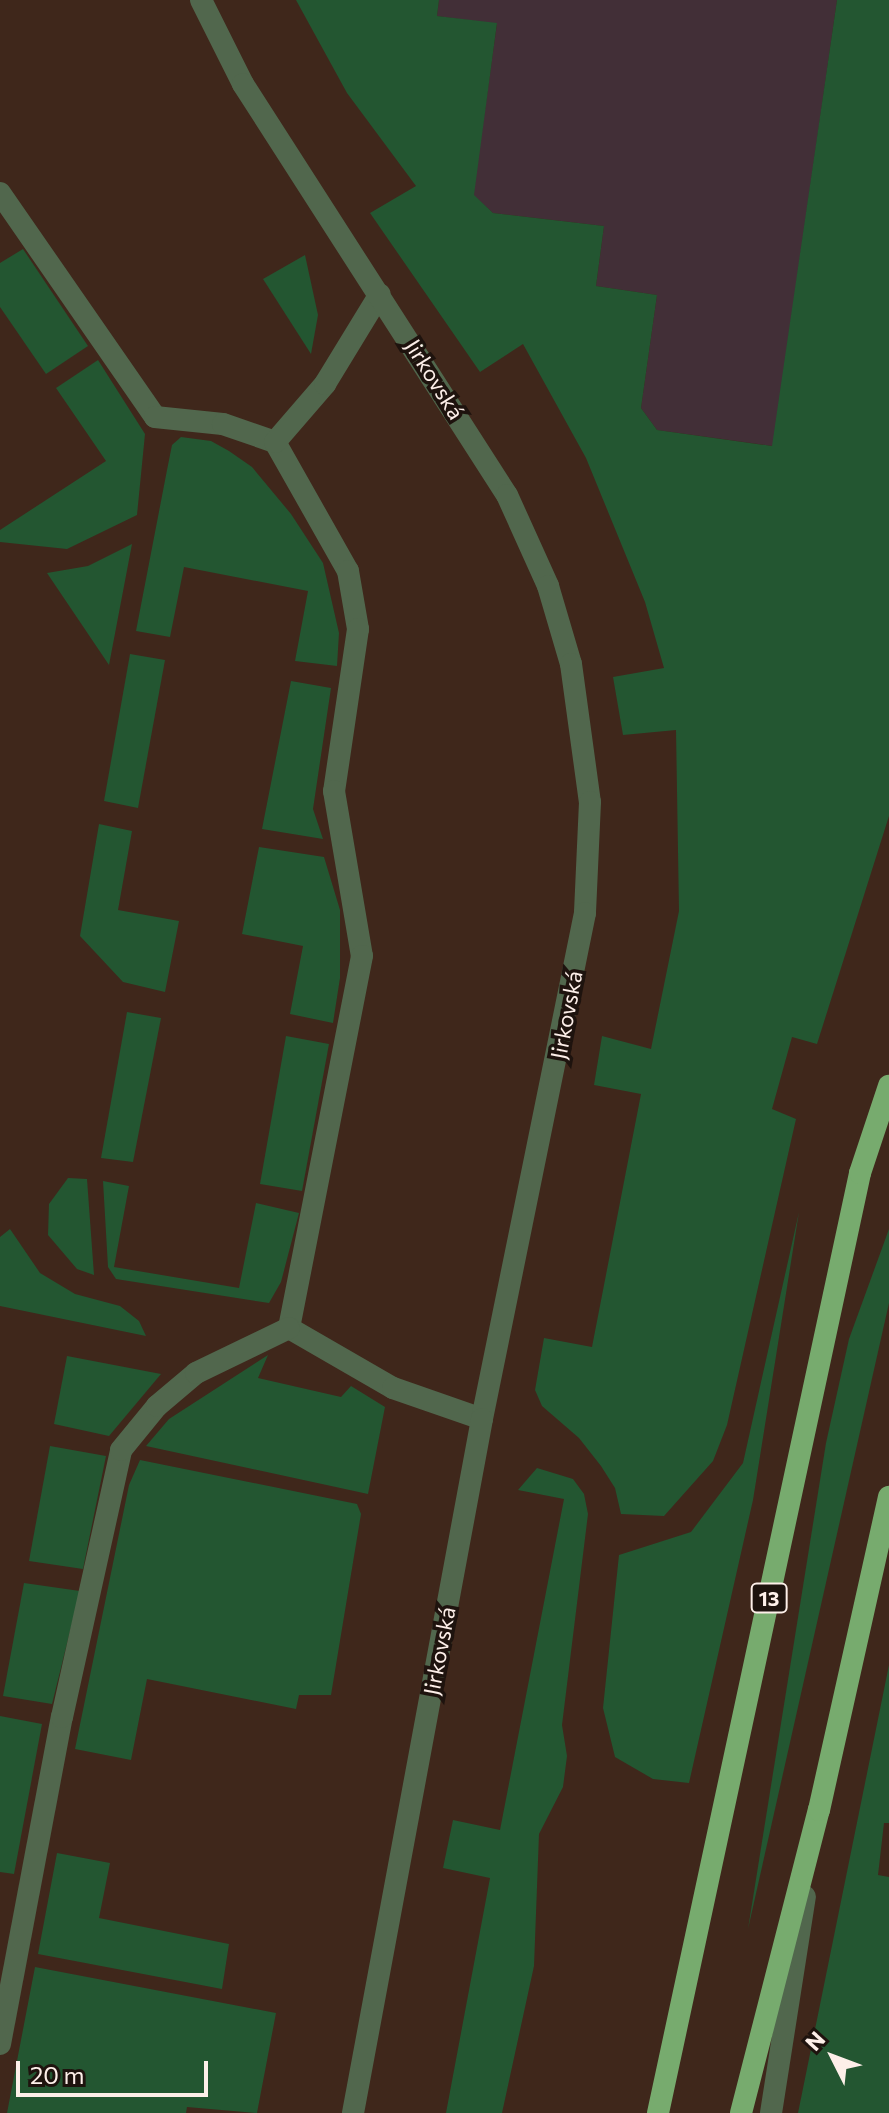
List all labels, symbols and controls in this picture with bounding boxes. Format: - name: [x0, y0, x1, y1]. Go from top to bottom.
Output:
- street label: Jirkovská: [400, 334, 470, 424]
- street label: Jirkovská: [545, 969, 587, 1061]
- road number: 13: [749, 1582, 789, 1614]
- street label: Jirkovská: [418, 1605, 460, 1697]
- north arrow: [793, 2017, 873, 2097]
- text: N: [799, 2025, 830, 2056]
- scale bar: [20, 2045, 212, 2095]
- text: 20 m: [30, 2060, 84, 2089]

